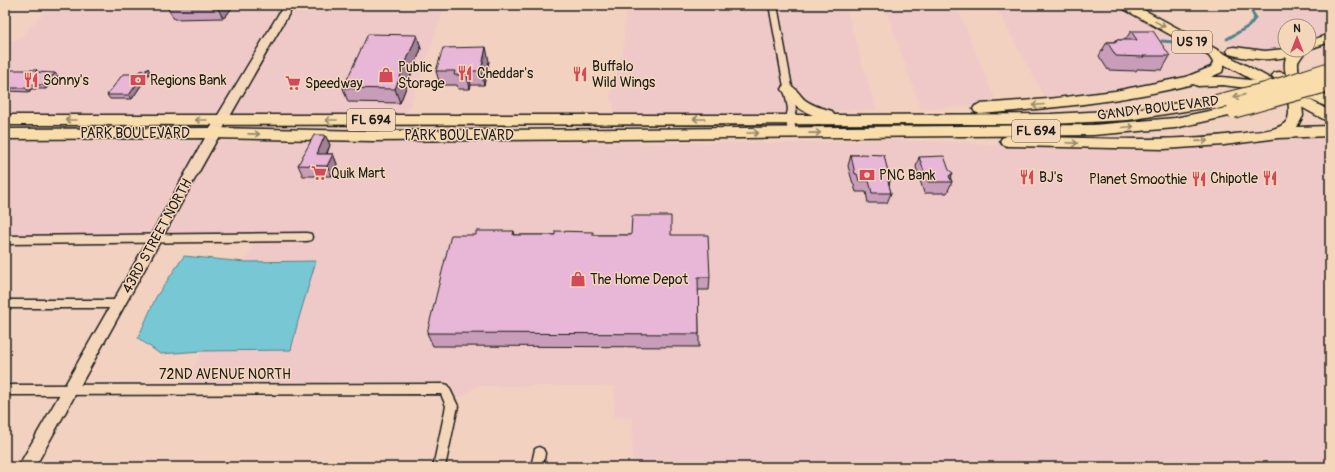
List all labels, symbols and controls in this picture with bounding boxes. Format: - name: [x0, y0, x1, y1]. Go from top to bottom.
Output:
- north arrow: [1277, 18, 1317, 58]
- one-way arrow: [1154, 20, 1166, 28]
- text: N: [1293, 22, 1301, 35]
- road number: US 19: [1172, 31, 1212, 53]
- place label: Buffalo Wild Wings: [592, 58, 656, 91]
- place label: Public Storage: [398, 59, 445, 92]
- restaurant icon: Cheddar's: [456, 64, 474, 82]
- place label: Cheddar's: [477, 65, 534, 82]
- restaurant icon: Buffalo Wild Wings: [571, 65, 589, 83]
- shop icon: Public Storage: [377, 66, 395, 84]
- restaurant icon: Sonny's: [22, 71, 40, 89]
- bank icon: Regions Bank: [129, 71, 147, 89]
- place label: Sonny's: [43, 72, 90, 89]
- place label: Regions Bank: [150, 72, 227, 89]
- supermarket icon: Speedway: [284, 74, 302, 92]
- place label: Speedway: [305, 75, 362, 92]
- street label: GANDY BOULEVARD: [1096, 92, 1220, 124]
- one-way arrow: [1233, 93, 1246, 101]
- one-way arrow: [1032, 101, 1045, 108]
- road number: FL 694: [347, 109, 395, 131]
- one-way arrow: [693, 115, 706, 123]
- one-way arrow: [65, 116, 78, 124]
- one-way arrow: [195, 116, 208, 124]
- one-way arrow: [325, 116, 338, 124]
- road number: FL 694: [1012, 120, 1060, 142]
- one-way arrow: [1121, 124, 1134, 131]
- street label: PARK BOULEVARD: [80, 125, 190, 142]
- street label: PARK BOULEVARD: [404, 127, 514, 144]
- one-way arrow: [746, 129, 759, 137]
- one-way arrow: [808, 129, 821, 137]
- one-way arrow: [247, 130, 260, 138]
- one-way arrow: [1195, 138, 1208, 145]
- one-way arrow: [1065, 140, 1078, 147]
- supermarket icon: Quik Mart: [310, 164, 328, 182]
- place label: Quik Mart: [331, 165, 386, 182]
- bank icon: PNC Bank: [858, 166, 876, 184]
- place label: PNC Bank: [879, 167, 936, 184]
- restaurant icon: BJ's: [1018, 168, 1036, 186]
- place label: BJ's: [1039, 169, 1063, 186]
- restaurant icon: Chipotle: [1261, 169, 1279, 187]
- restaurant icon: Planet Smoothie: [1190, 170, 1208, 188]
- place label: Chipotle: [1210, 170, 1258, 187]
- place label: Planet Smoothie: [1089, 171, 1187, 188]
- street label: 43RD STREET NORTH: [118, 176, 196, 296]
- shop icon: The Home Depot: [569, 270, 587, 288]
- place label: The Home Depot: [590, 271, 688, 288]
- street label: 72ND AVENUE NORTH: [159, 366, 291, 383]

